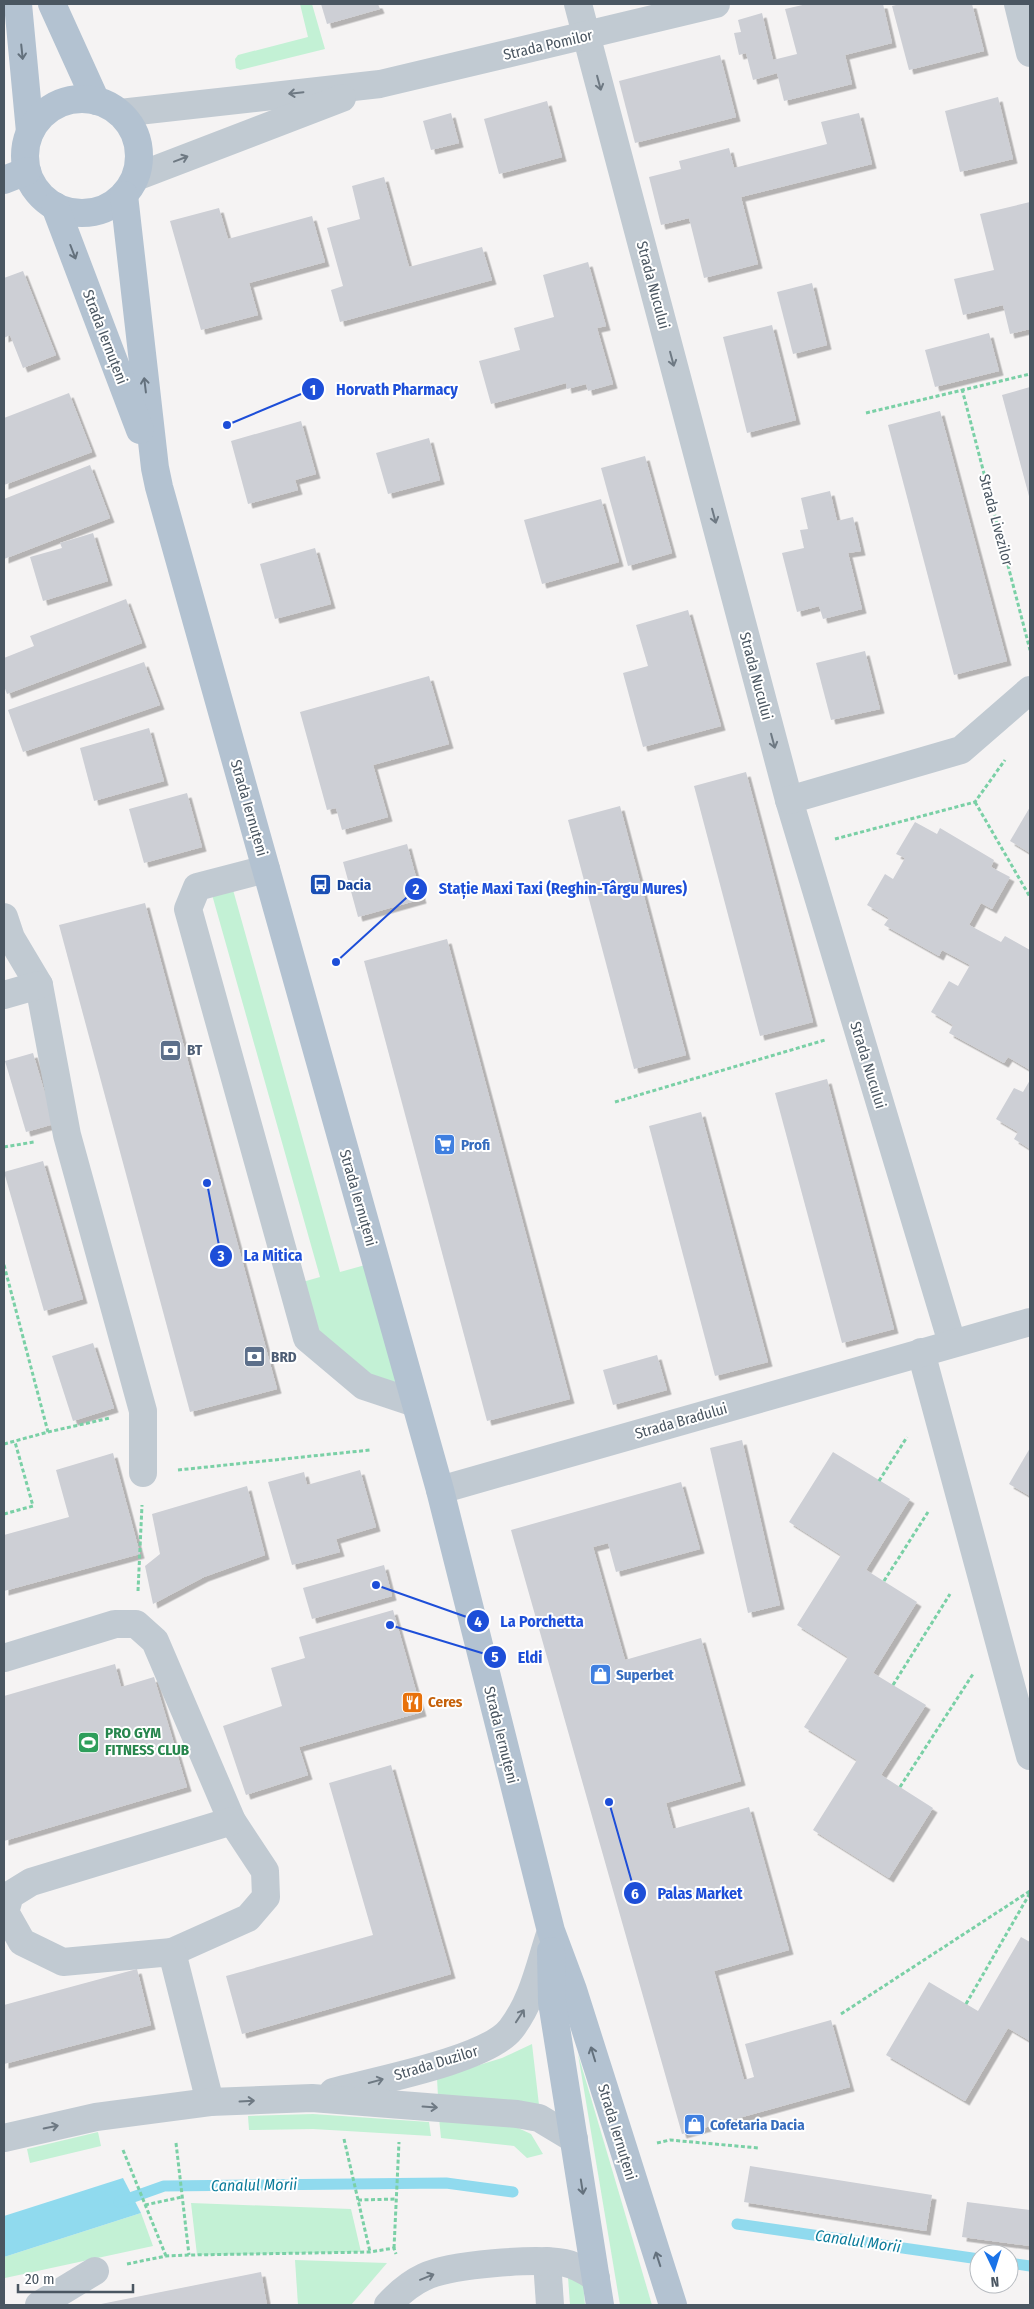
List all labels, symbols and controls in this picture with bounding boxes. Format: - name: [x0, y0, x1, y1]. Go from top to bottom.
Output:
- street label: Strada Pomilor: [502, 26, 595, 64]
- one-way arrow: [18, 44, 27, 60]
- one-way arrow: [595, 75, 605, 91]
- one-way arrow: [289, 88, 305, 98]
- one-way arrow: [173, 154, 188, 164]
- street label: Strada Nucului: [633, 239, 673, 331]
- one-way arrow: [69, 244, 78, 259]
- street label: Strada Iernuțeni: [78, 287, 131, 387]
- one-way arrow: [668, 350, 677, 366]
- callout: Horvath Pharmacy: [301, 374, 468, 405]
- one-way arrow: [140, 377, 150, 393]
- text: Horvath Pharmacy: [336, 380, 458, 399]
- text: 1: [310, 381, 316, 399]
- street label: Strada Livezilor: [975, 472, 1017, 569]
- one-way arrow: [709, 507, 719, 523]
- street label: Strada Nucului: [736, 630, 776, 722]
- one-way arrow: [769, 732, 778, 748]
- street label: Strada Iernuțeni: [226, 758, 271, 859]
- bus stop icon: Dacia: [309, 873, 333, 897]
- callout: Stație Maxi Taxi (Reghin-Târgu Mures): [404, 873, 697, 904]
- place label: Dacia: [337, 876, 372, 894]
- text: Stație Maxi Taxi (Reghin-Târgu Mures): [439, 879, 687, 899]
- text: 2: [412, 880, 420, 898]
- street label: Strada Nucului: [846, 1019, 890, 1111]
- bank icon: BT: [159, 1038, 183, 1062]
- place label: BT: [187, 1041, 203, 1059]
- supermarket icon: Profi: [433, 1133, 457, 1157]
- place label: Profi: [461, 1136, 490, 1154]
- street label: Strada Iernuțeni: [335, 1148, 380, 1249]
- callout: La Mitica: [209, 1240, 312, 1271]
- text: La Mitica: [244, 1246, 302, 1265]
- text: 3: [216, 1247, 225, 1265]
- bank icon: BRD: [243, 1345, 267, 1369]
- place label: BRD: [271, 1348, 297, 1366]
- street label: Strada Bradului: [633, 1399, 729, 1443]
- callout: La Porchetta: [465, 1606, 594, 1637]
- text: La Porchetta: [500, 1612, 584, 1631]
- text: 4: [474, 1613, 482, 1631]
- callout: Eldi: [482, 1642, 552, 1673]
- text: 5: [491, 1648, 499, 1666]
- text: Eldi: [518, 1648, 542, 1667]
- shop icon: Superbet: [588, 1663, 612, 1687]
- place label: Superbet: [616, 1666, 675, 1684]
- street label: Strada Iernuțeni: [479, 1685, 522, 1786]
- restaurant icon: Ceres: [400, 1690, 424, 1714]
- place label: Ceres: [428, 1693, 463, 1711]
- place label: PRO GYM FITNESS CLUB: [105, 1724, 190, 1759]
- sports icon: PRO GYM FITNESS CLUB: [77, 1730, 101, 1754]
- callout: Palas Market: [622, 1878, 752, 1909]
- text: Palas Market: [657, 1884, 743, 1903]
- text: 6: [631, 1885, 639, 1903]
- one-way arrow: [515, 2009, 525, 2023]
- street label: Strada Duzilor: [392, 2042, 481, 2084]
- one-way arrow: [587, 2046, 597, 2062]
- one-way arrow: [367, 2075, 383, 2085]
- street label: Strada Iernuțeni: [593, 2082, 640, 2182]
- one-way arrow: [238, 2096, 254, 2105]
- one-way arrow: [422, 2103, 438, 2112]
- shop icon: Cofetaria Dacia: [682, 2113, 706, 2137]
- place label: Cofetaria Dacia: [710, 2116, 805, 2134]
- one-way arrow: [43, 2122, 59, 2131]
- water label: Canalul Morii: [211, 2175, 297, 2195]
- one-way arrow: [577, 2179, 587, 2195]
- water label: Canalul Morii: [814, 2226, 902, 2256]
- north arrow: [969, 2244, 1019, 2294]
- one-way arrow: [652, 2251, 662, 2267]
- scale bar: [18, 2262, 132, 2294]
- text: 20 m: [25, 2270, 55, 2288]
- one-way arrow: [419, 2272, 434, 2281]
- text: N: [990, 2273, 1000, 2290]

